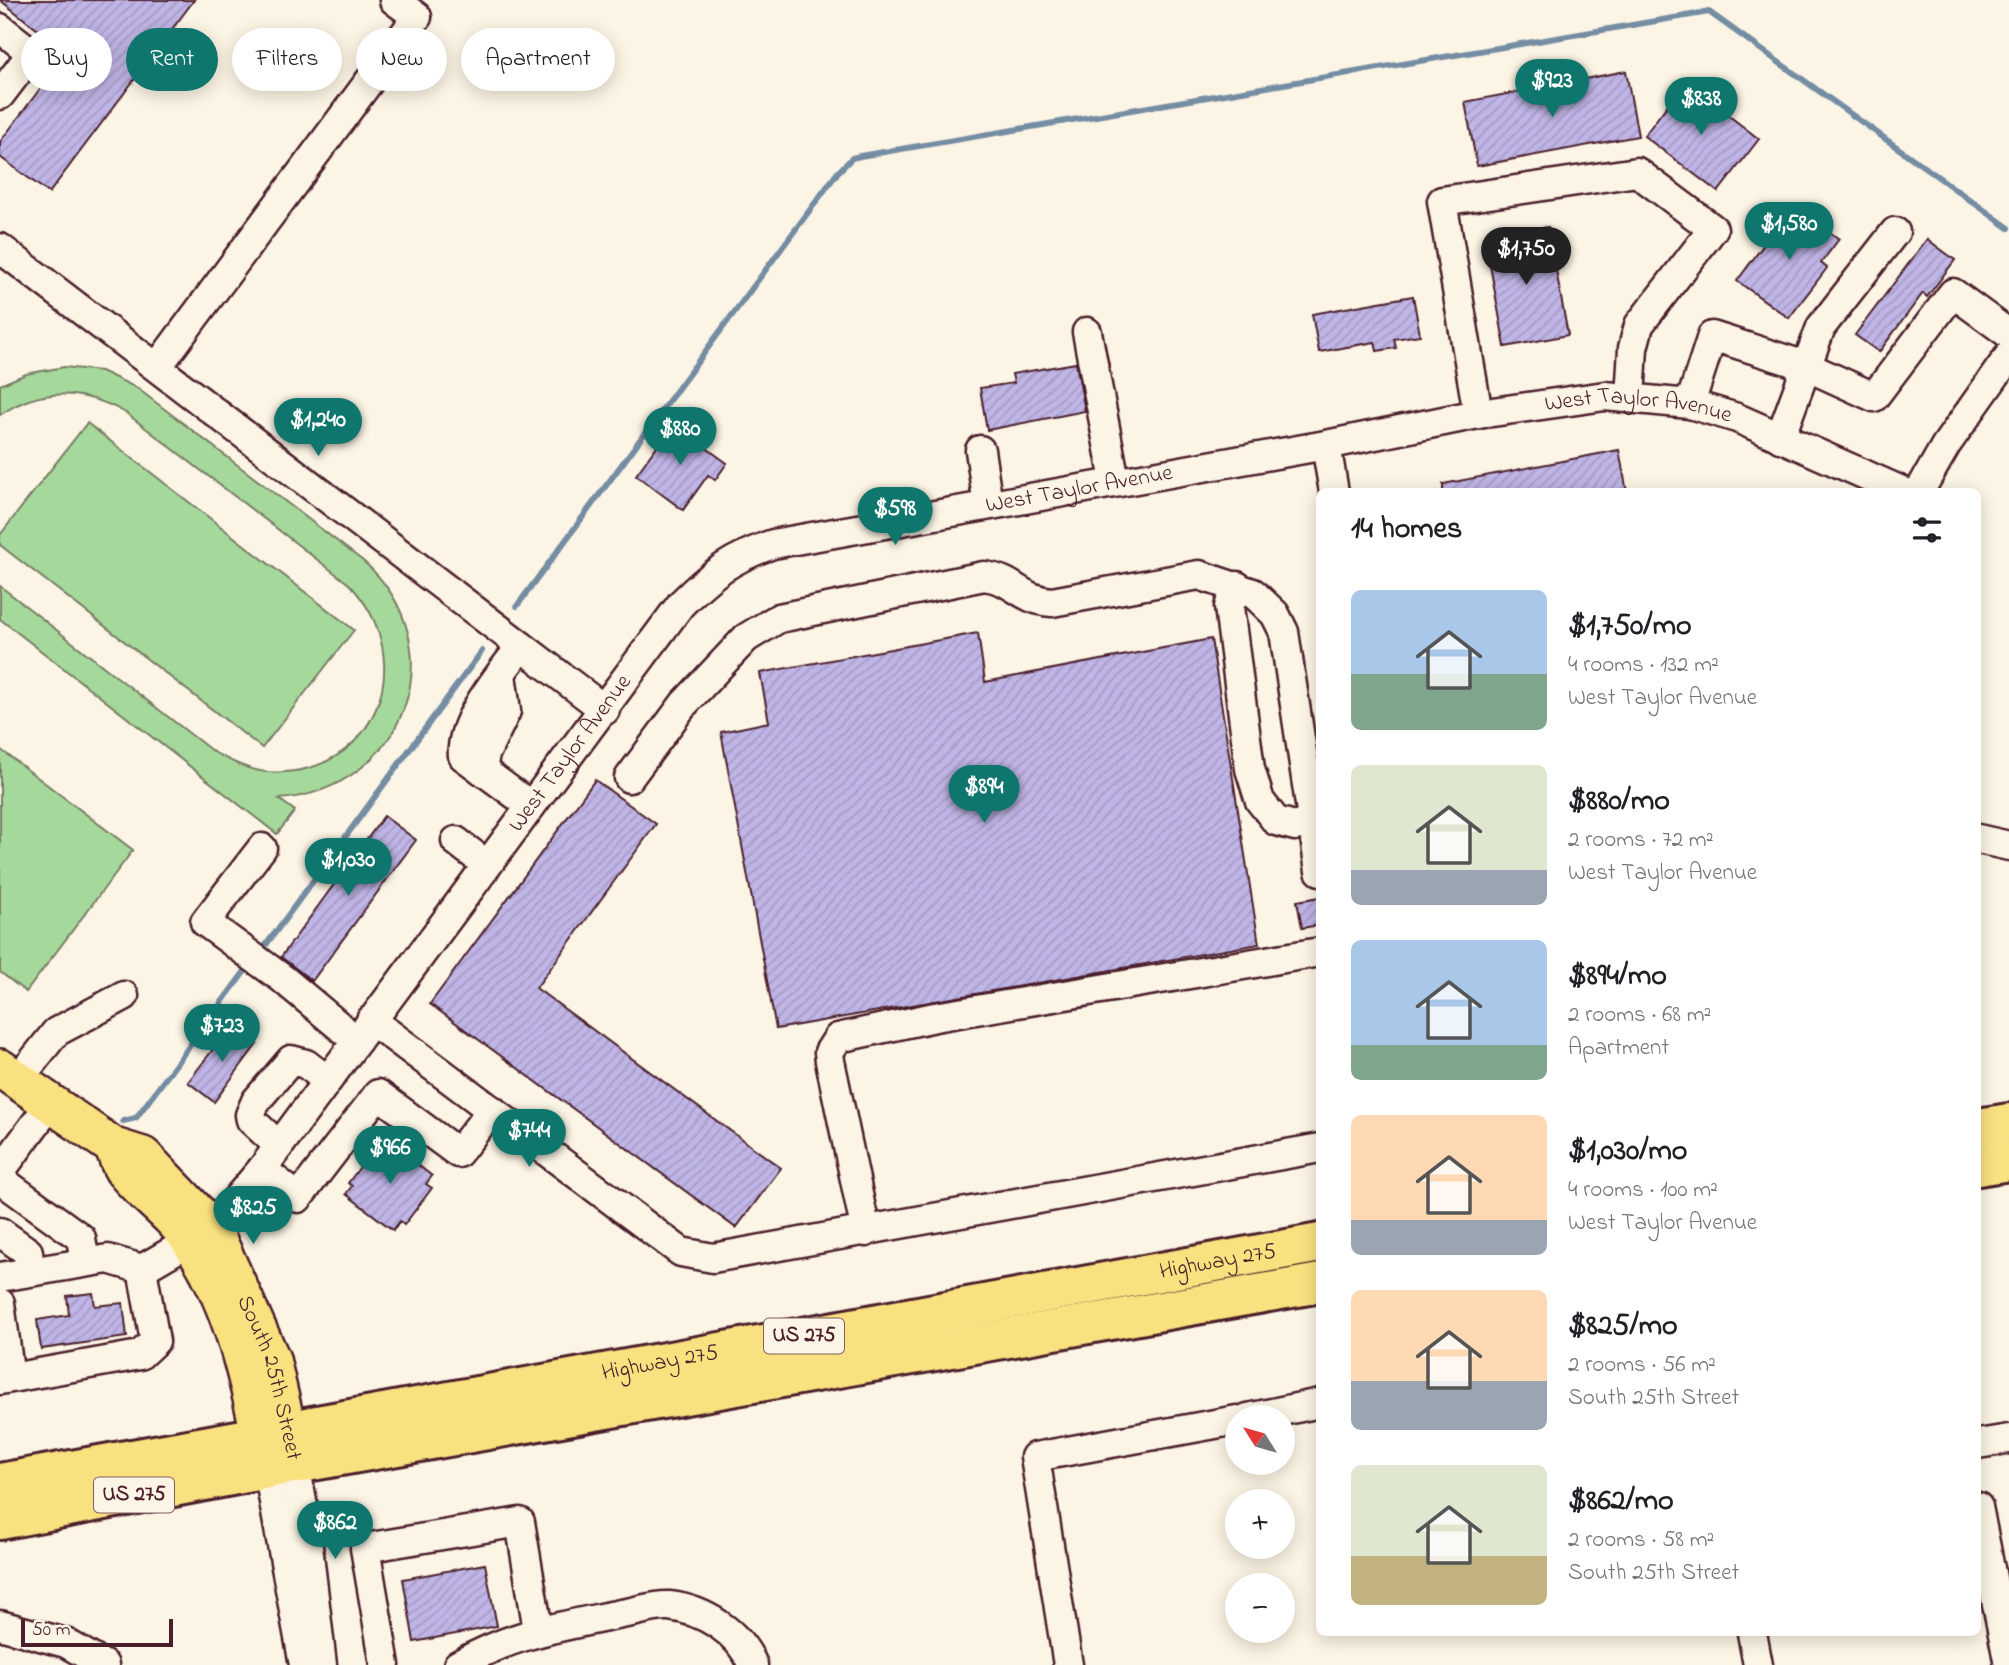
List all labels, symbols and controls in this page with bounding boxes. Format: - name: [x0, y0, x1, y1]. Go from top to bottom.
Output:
- chip: Buy: [21, 28, 112, 91]
- chip: Rent: [126, 28, 218, 91]
- chip: Filters: [232, 28, 342, 91]
- chip: New: [356, 28, 447, 91]
- chip: Apartment: [461, 28, 615, 91]
- pin: $923: [1511, 60, 1593, 119]
- text: $923: [1531, 65, 1573, 98]
- pin: $838: [1660, 78, 1742, 137]
- text: $838: [1681, 83, 1721, 116]
- pin: $1,580: [1732, 202, 1846, 262]
- text: $1,580: [1761, 208, 1817, 241]
- pin: $1,750: [1469, 228, 1583, 287]
- text: $1,750: [1497, 233, 1555, 266]
- street label: West Taylor Avenue: [1543, 379, 1737, 432]
- pin: $1,240: [261, 398, 375, 458]
- text: $1,240: [290, 404, 346, 437]
- pin: $880: [639, 407, 721, 467]
- text: $880: [659, 413, 701, 446]
- street label: West Taylor Avenue: [983, 456, 1176, 522]
- pin: $598: [854, 488, 936, 547]
- text: $598: [874, 493, 916, 526]
- text: 14 homes: [1351, 508, 1462, 552]
- icon: filters: [1908, 511, 1946, 549]
- text: $1,750/mo: [1568, 605, 1692, 649]
- icon: home: [1407, 618, 1491, 702]
- text: 4 rooms · 132 m²: [1568, 649, 1719, 682]
- street label: West Taylor Avenue: [501, 667, 640, 839]
- text: West Taylor Avenue: [1568, 682, 1757, 715]
- pin: $894: [943, 766, 1025, 825]
- text: $894: [965, 771, 1003, 804]
- text: $880/mo: [1568, 780, 1670, 824]
- icon: home: [1407, 793, 1491, 877]
- text: 2 rooms · 72 m²: [1568, 824, 1714, 857]
- pin: $1,030: [291, 838, 405, 898]
- text: $1,030: [321, 844, 375, 877]
- text: West Taylor Avenue: [1568, 857, 1757, 890]
- text: $894/mo: [1568, 955, 1667, 999]
- icon: home: [1407, 968, 1491, 1052]
- text: 2 rooms · 68 m²: [1568, 999, 1711, 1032]
- pin: $723: [181, 1004, 263, 1064]
- text: $723: [200, 1010, 244, 1043]
- text: Apartment: [1568, 1032, 1669, 1065]
- pin: $744: [488, 1110, 570, 1169]
- text: $744: [508, 1115, 550, 1148]
- pin: $966: [349, 1126, 431, 1186]
- text: $1,030/mo: [1568, 1130, 1687, 1174]
- text: $966: [369, 1132, 411, 1165]
- icon: home: [1407, 1143, 1491, 1227]
- text: 4 rooms · 100 m²: [1568, 1174, 1718, 1207]
- pin: $825: [212, 1186, 294, 1246]
- text: $825: [229, 1192, 277, 1225]
- text: West Taylor Avenue: [1568, 1207, 1757, 1240]
- street label: Highway 275: [1157, 1235, 1279, 1288]
- street label: South 25th Street: [228, 1290, 310, 1464]
- text: $825/mo: [1568, 1305, 1678, 1349]
- road number: US 275: [764, 1318, 844, 1354]
- icon: home: [1407, 1318, 1491, 1402]
- street label: Highway 275: [599, 1336, 721, 1390]
- text: 2 rooms · 56 m²: [1568, 1349, 1716, 1382]
- text: South 25th Street: [1568, 1382, 1739, 1415]
- north arrow: [1225, 1405, 1295, 1475]
- map controls: [1225, 1405, 1295, 1643]
- road number: US 275: [94, 1478, 174, 1512]
- text: $862/mo: [1568, 1480, 1674, 1524]
- button: +: [1225, 1489, 1295, 1559]
- icon: home: [1407, 1493, 1491, 1577]
- pin: $862: [294, 1502, 376, 1561]
- text: $862: [313, 1507, 357, 1540]
- text: 2 rooms · 58 m²: [1568, 1524, 1714, 1557]
- text: South 25th Street: [1568, 1557, 1739, 1590]
- button: −: [1225, 1573, 1295, 1643]
- scale bar: [21, 1616, 173, 1648]
- text: 50 m: [32, 1617, 71, 1644]

